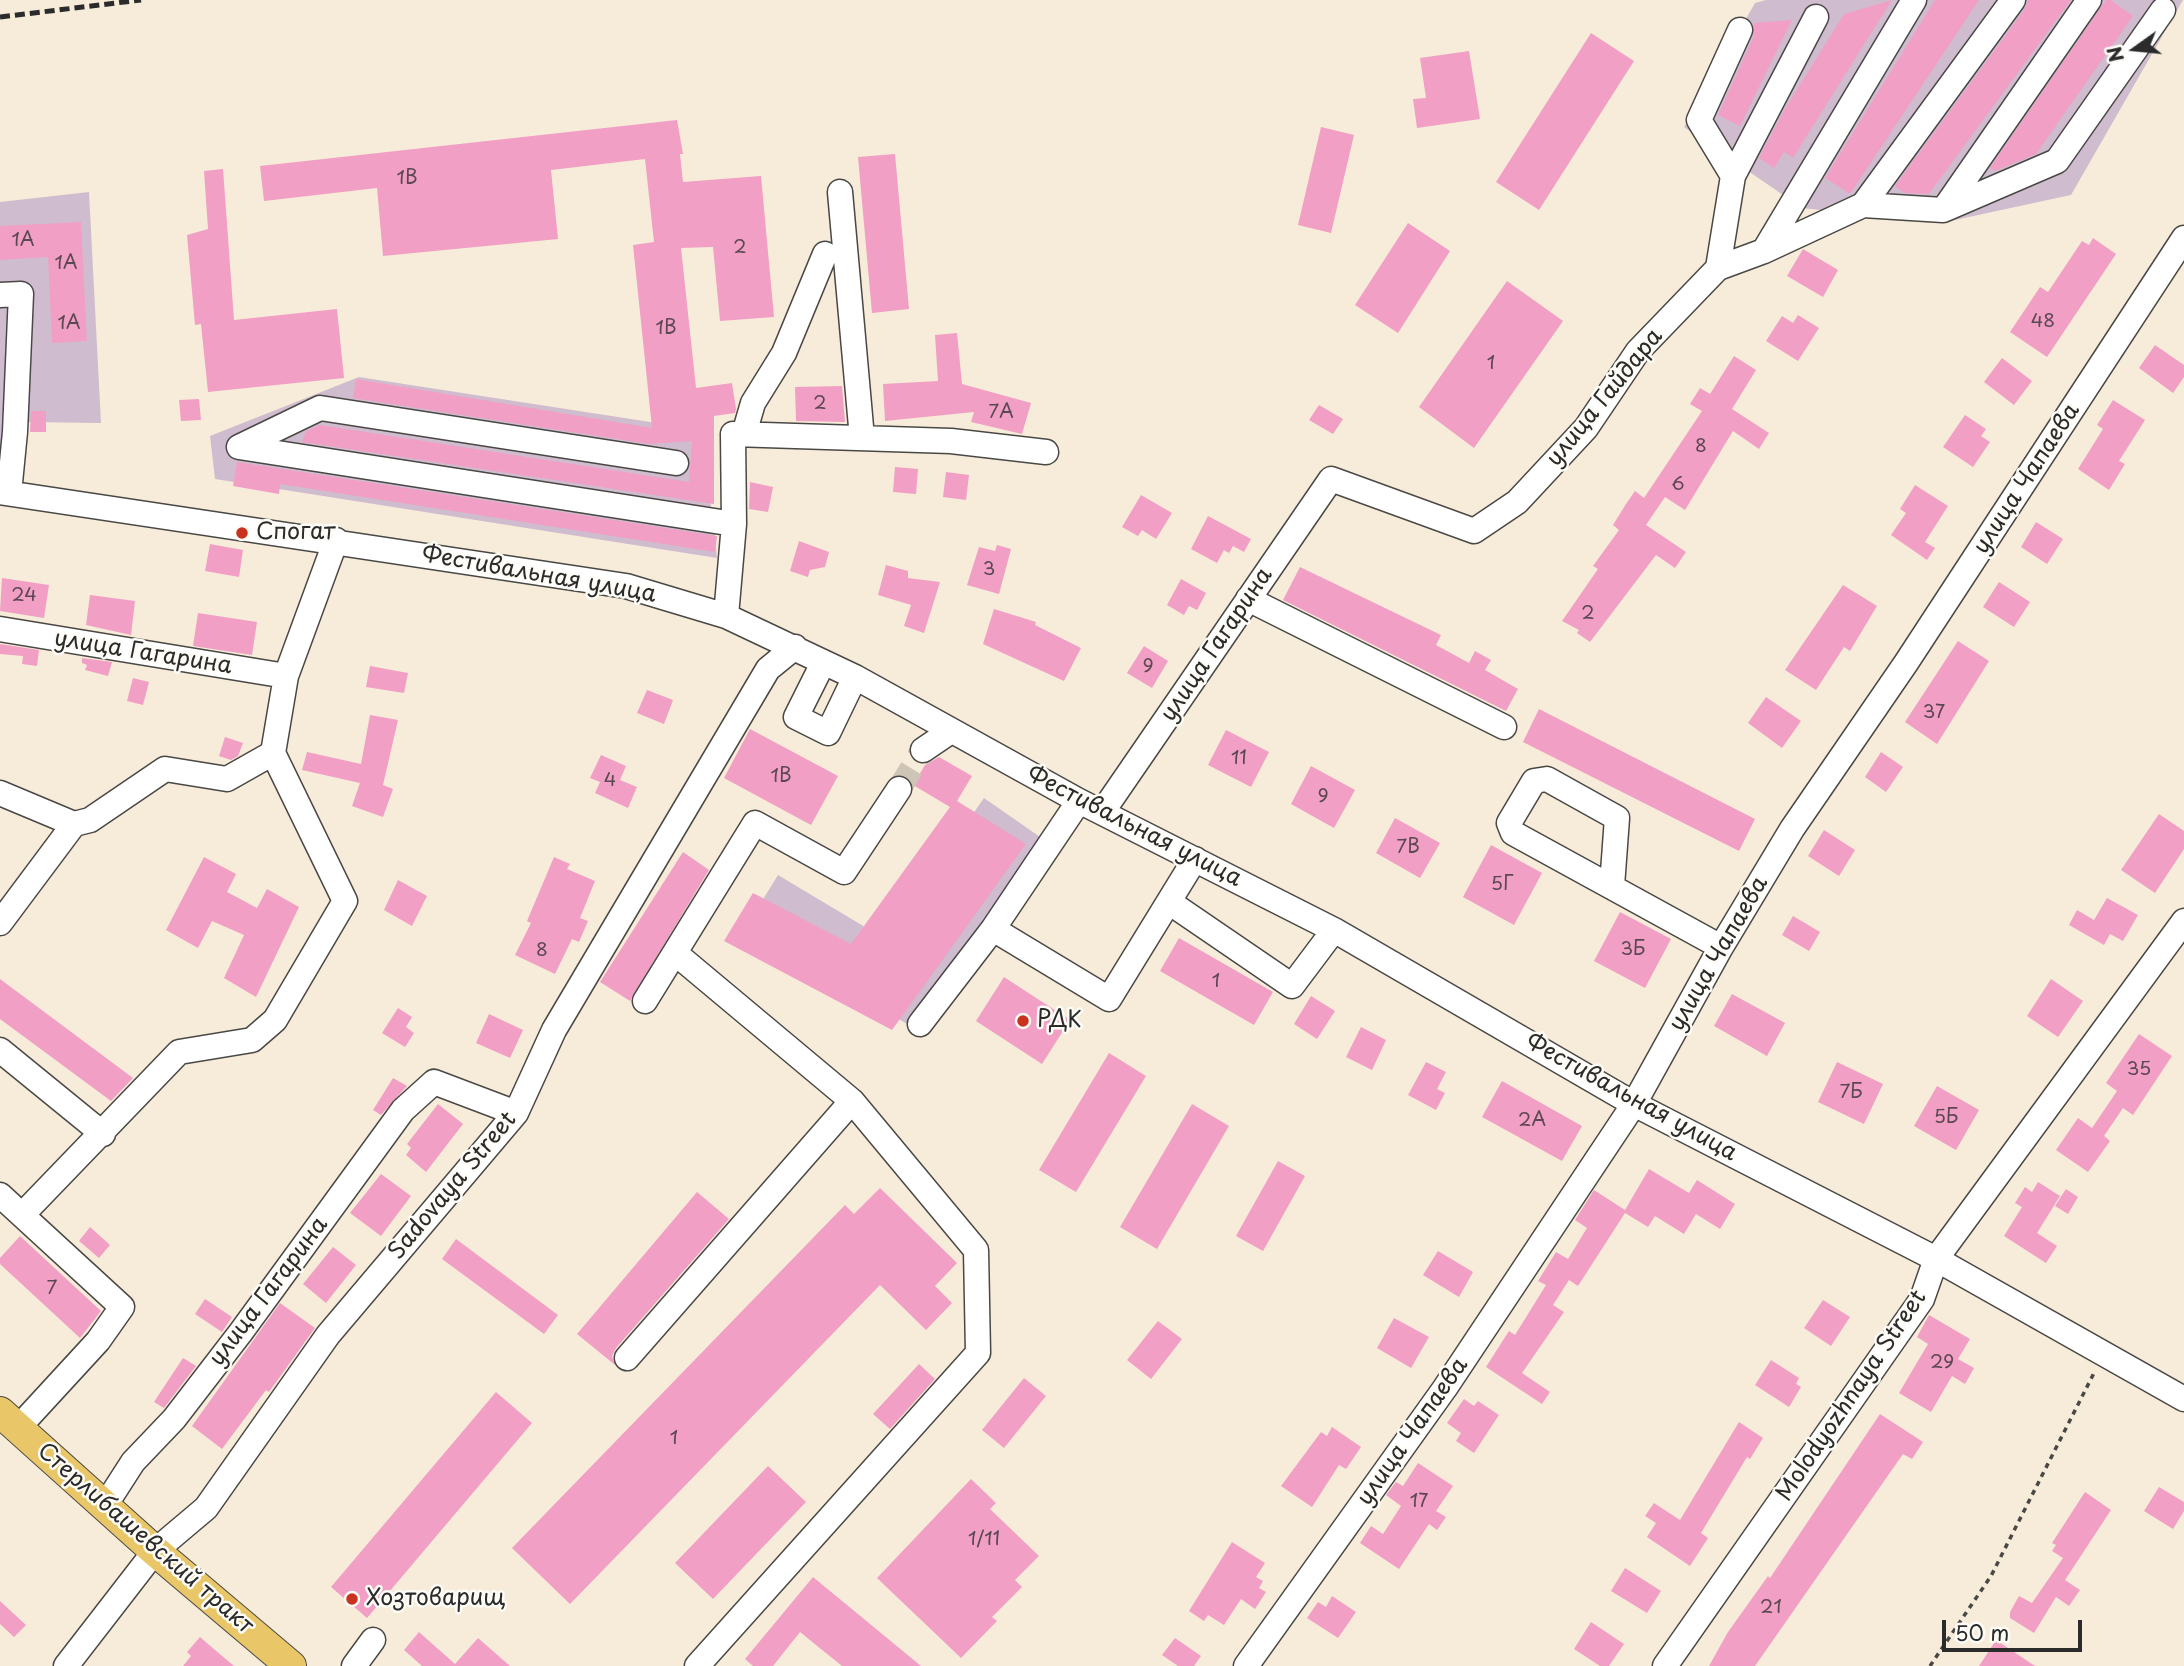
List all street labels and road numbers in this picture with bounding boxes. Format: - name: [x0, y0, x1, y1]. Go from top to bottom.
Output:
- street label: улица Гайдара: [1541, 324, 1669, 472]
- street label: улица Чапаева: [1968, 398, 2086, 560]
- street label: Фестивальная улица: [420, 541, 658, 609]
- street label: улица Гагарина: [1155, 563, 1279, 727]
- street label: улица Гагарина: [52, 625, 234, 681]
- street label: Фестивальная улица: [1022, 761, 1246, 893]
- street label: улица Чапаева: [1664, 872, 1774, 1036]
- street label: Фестивальная улица: [1521, 1028, 1741, 1168]
- street label: Sadovaya Street: [383, 1107, 523, 1265]
- street label: улица Гагарина: [204, 1212, 334, 1372]
- street label: Molodyozhnaya Street: [1771, 1285, 1933, 1507]
- street label: улица Чапаева: [1352, 1353, 1474, 1511]
- street label: Стерлибашевский тракт: [31, 1438, 259, 1640]

